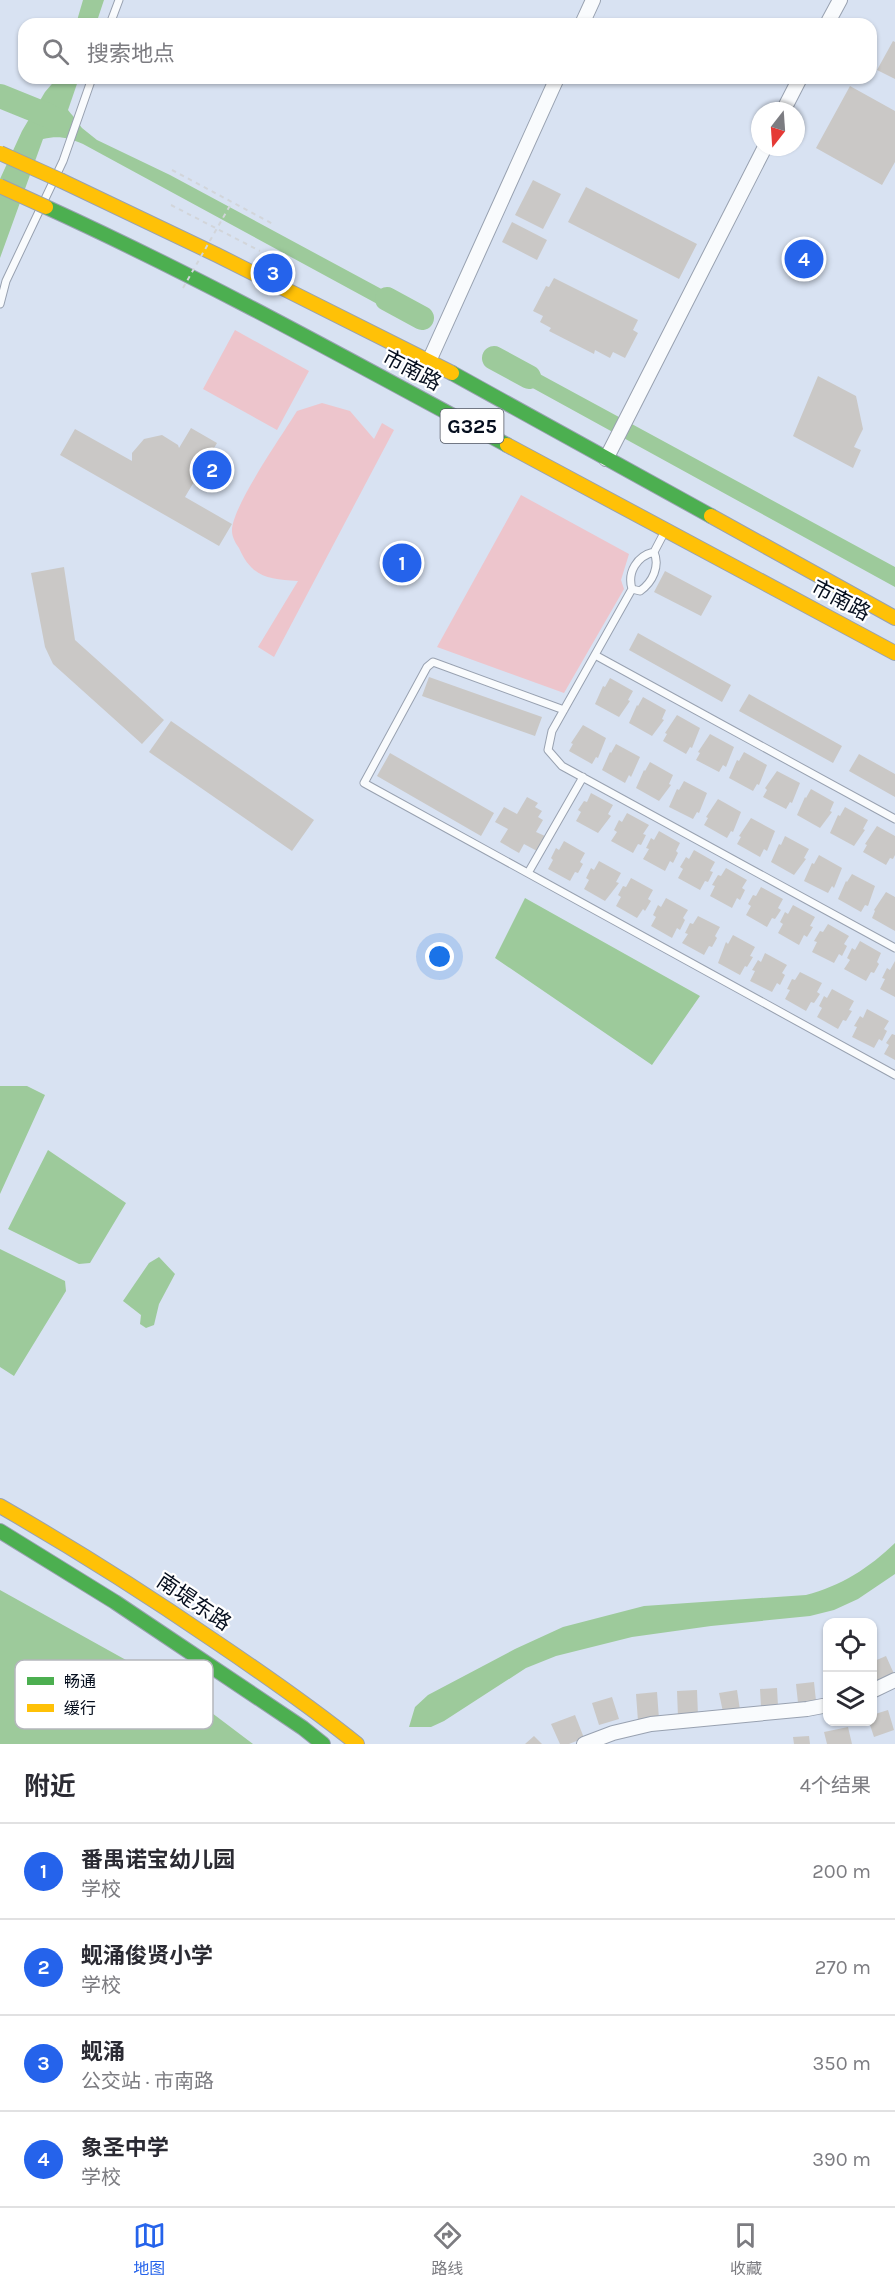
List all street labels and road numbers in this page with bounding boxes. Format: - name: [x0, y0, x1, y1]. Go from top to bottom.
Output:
- street label: 市南路: [379, 345, 445, 395]
- road number: G325: [440, 409, 504, 443]
- street label: 市南路: [808, 575, 874, 625]
- street label: 南堤东路: [152, 1569, 236, 1635]

